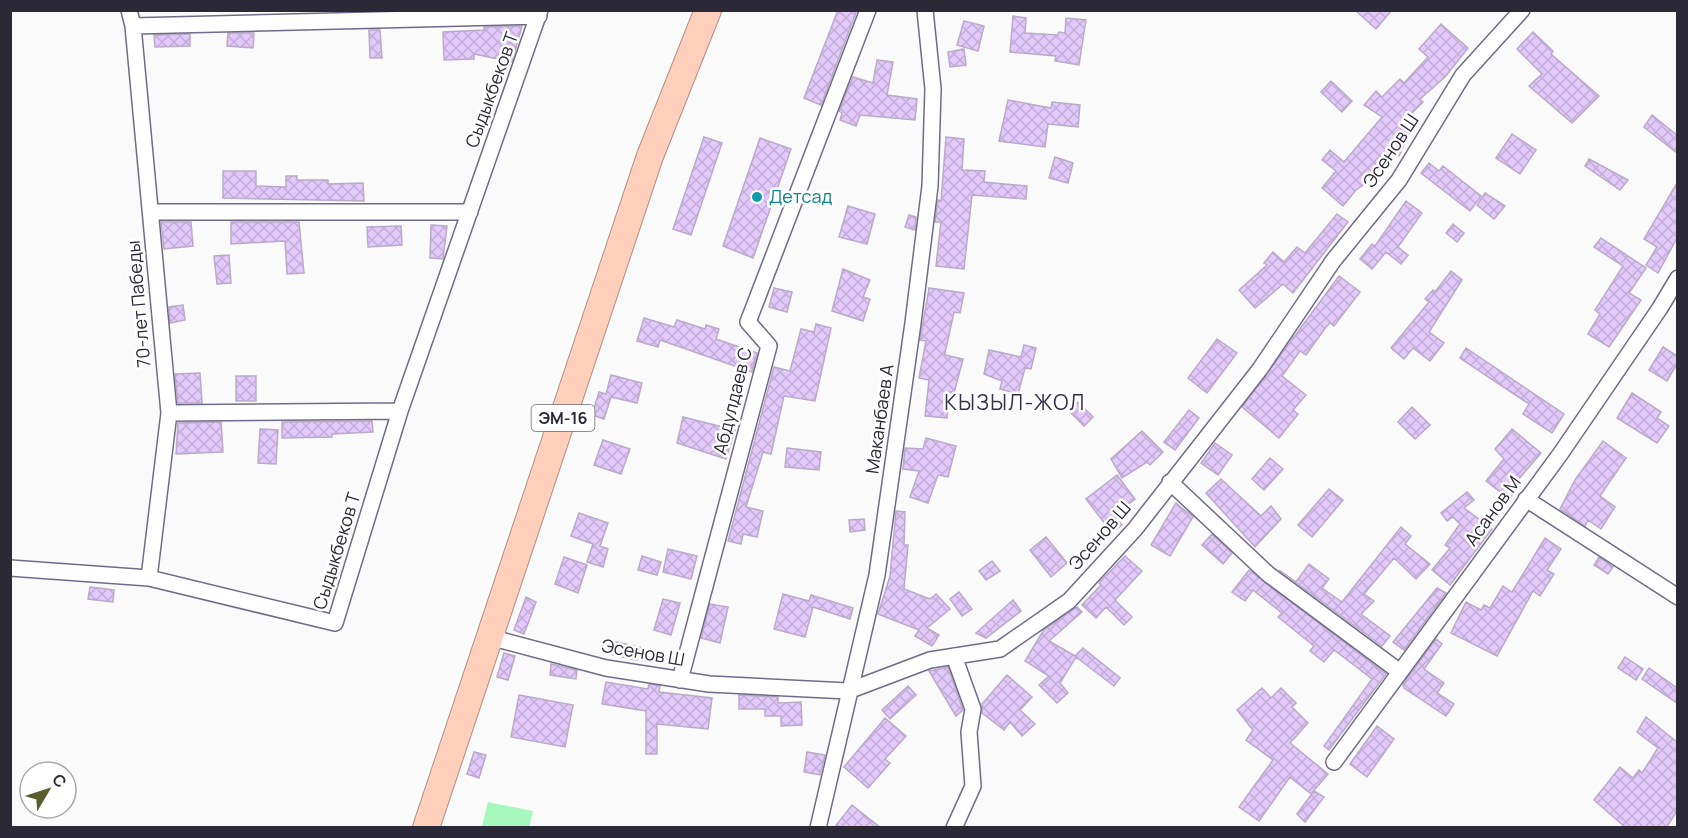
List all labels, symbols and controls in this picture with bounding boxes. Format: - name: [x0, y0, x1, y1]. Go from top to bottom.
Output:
- street label: Сыдыкбеков Т: [459, 28, 523, 151]
- street label: Эсенов Ш: [1357, 109, 1424, 192]
- place label: Детсад: [769, 184, 833, 208]
- marker: Детсад: [750, 190, 764, 204]
- street label: 70-лет Пабеды: [120, 240, 156, 369]
- street label: Абдулдаев С: [707, 345, 757, 457]
- street label: Маканбаев А: [859, 362, 899, 475]
- district label: КЫЗЫЛ-ЖОЛ: [944, 388, 1086, 416]
- road number: ЭМ-16: [532, 405, 594, 431]
- street label: Асанов М: [1459, 471, 1526, 550]
- street label: Сыдыкбеков Т: [307, 489, 365, 612]
- street label: Эсенов Ш: [1063, 496, 1136, 575]
- street label: Эсенов Ш: [600, 633, 687, 671]
- north arrow: [18, 760, 78, 820]
- text: С: [47, 769, 72, 792]

